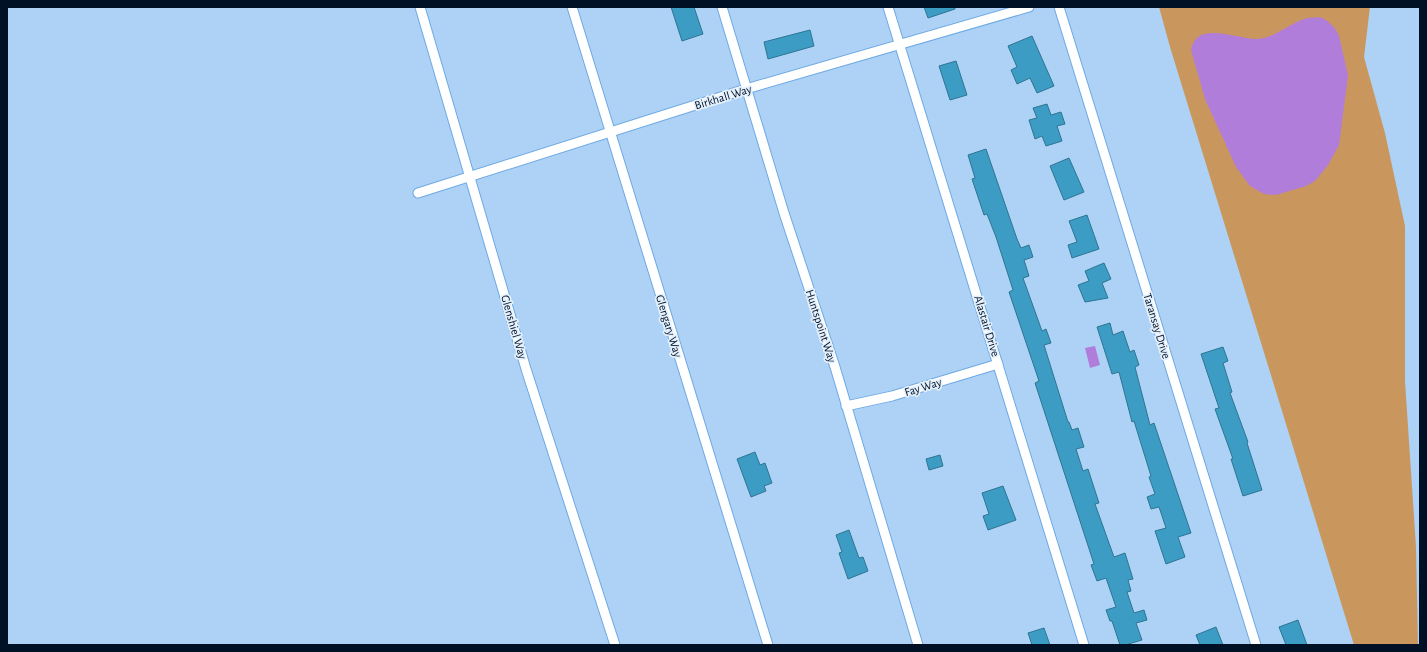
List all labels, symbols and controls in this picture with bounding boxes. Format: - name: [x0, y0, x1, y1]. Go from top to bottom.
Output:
- street label: Birkhall Way: [693, 83, 753, 112]
- street label: Huntspoint Way: [803, 288, 838, 364]
- street label: Taransay Drive: [1140, 292, 1173, 360]
- street label: Glenshiel Way: [498, 293, 529, 361]
- street label: Glengary Way: [653, 293, 684, 359]
- street label: Alastair Drive: [972, 294, 1002, 358]
- street label: Fay Way: [903, 376, 943, 399]

